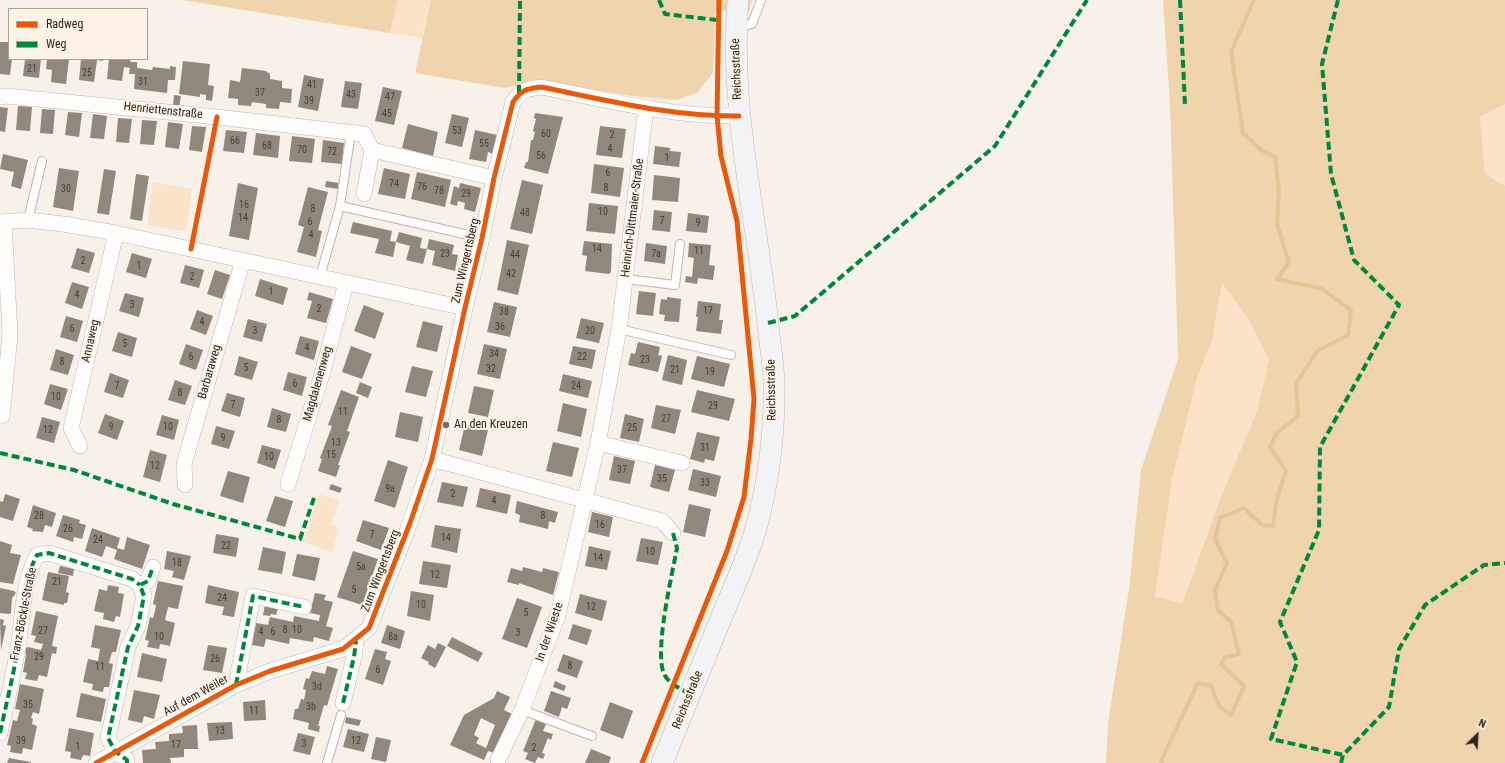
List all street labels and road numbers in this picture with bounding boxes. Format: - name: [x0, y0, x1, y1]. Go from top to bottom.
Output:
- street label: Reichsstraße: [729, 38, 745, 100]
- street label: Henriettenstraße: [123, 100, 203, 122]
- street label: Heinrich-Dittmaier-Straße: [619, 158, 647, 278]
- street label: Zum Wingertsberg: [449, 217, 483, 305]
- street label: Annaweg: [79, 318, 103, 364]
- street label: Barbaraweg: [195, 343, 225, 401]
- street label: Magdalenenweg: [300, 345, 336, 423]
- street label: Reichsstraße: [764, 359, 780, 421]
- street label: Zum Wingertsberg: [359, 528, 403, 614]
- street label: Franz-Böckle-Straße: [8, 566, 40, 662]
- street label: In der Wieste: [533, 600, 567, 664]
- street label: Reichsstraße: [670, 669, 706, 731]
- street label: Auf dem Weiler: [161, 672, 231, 720]

